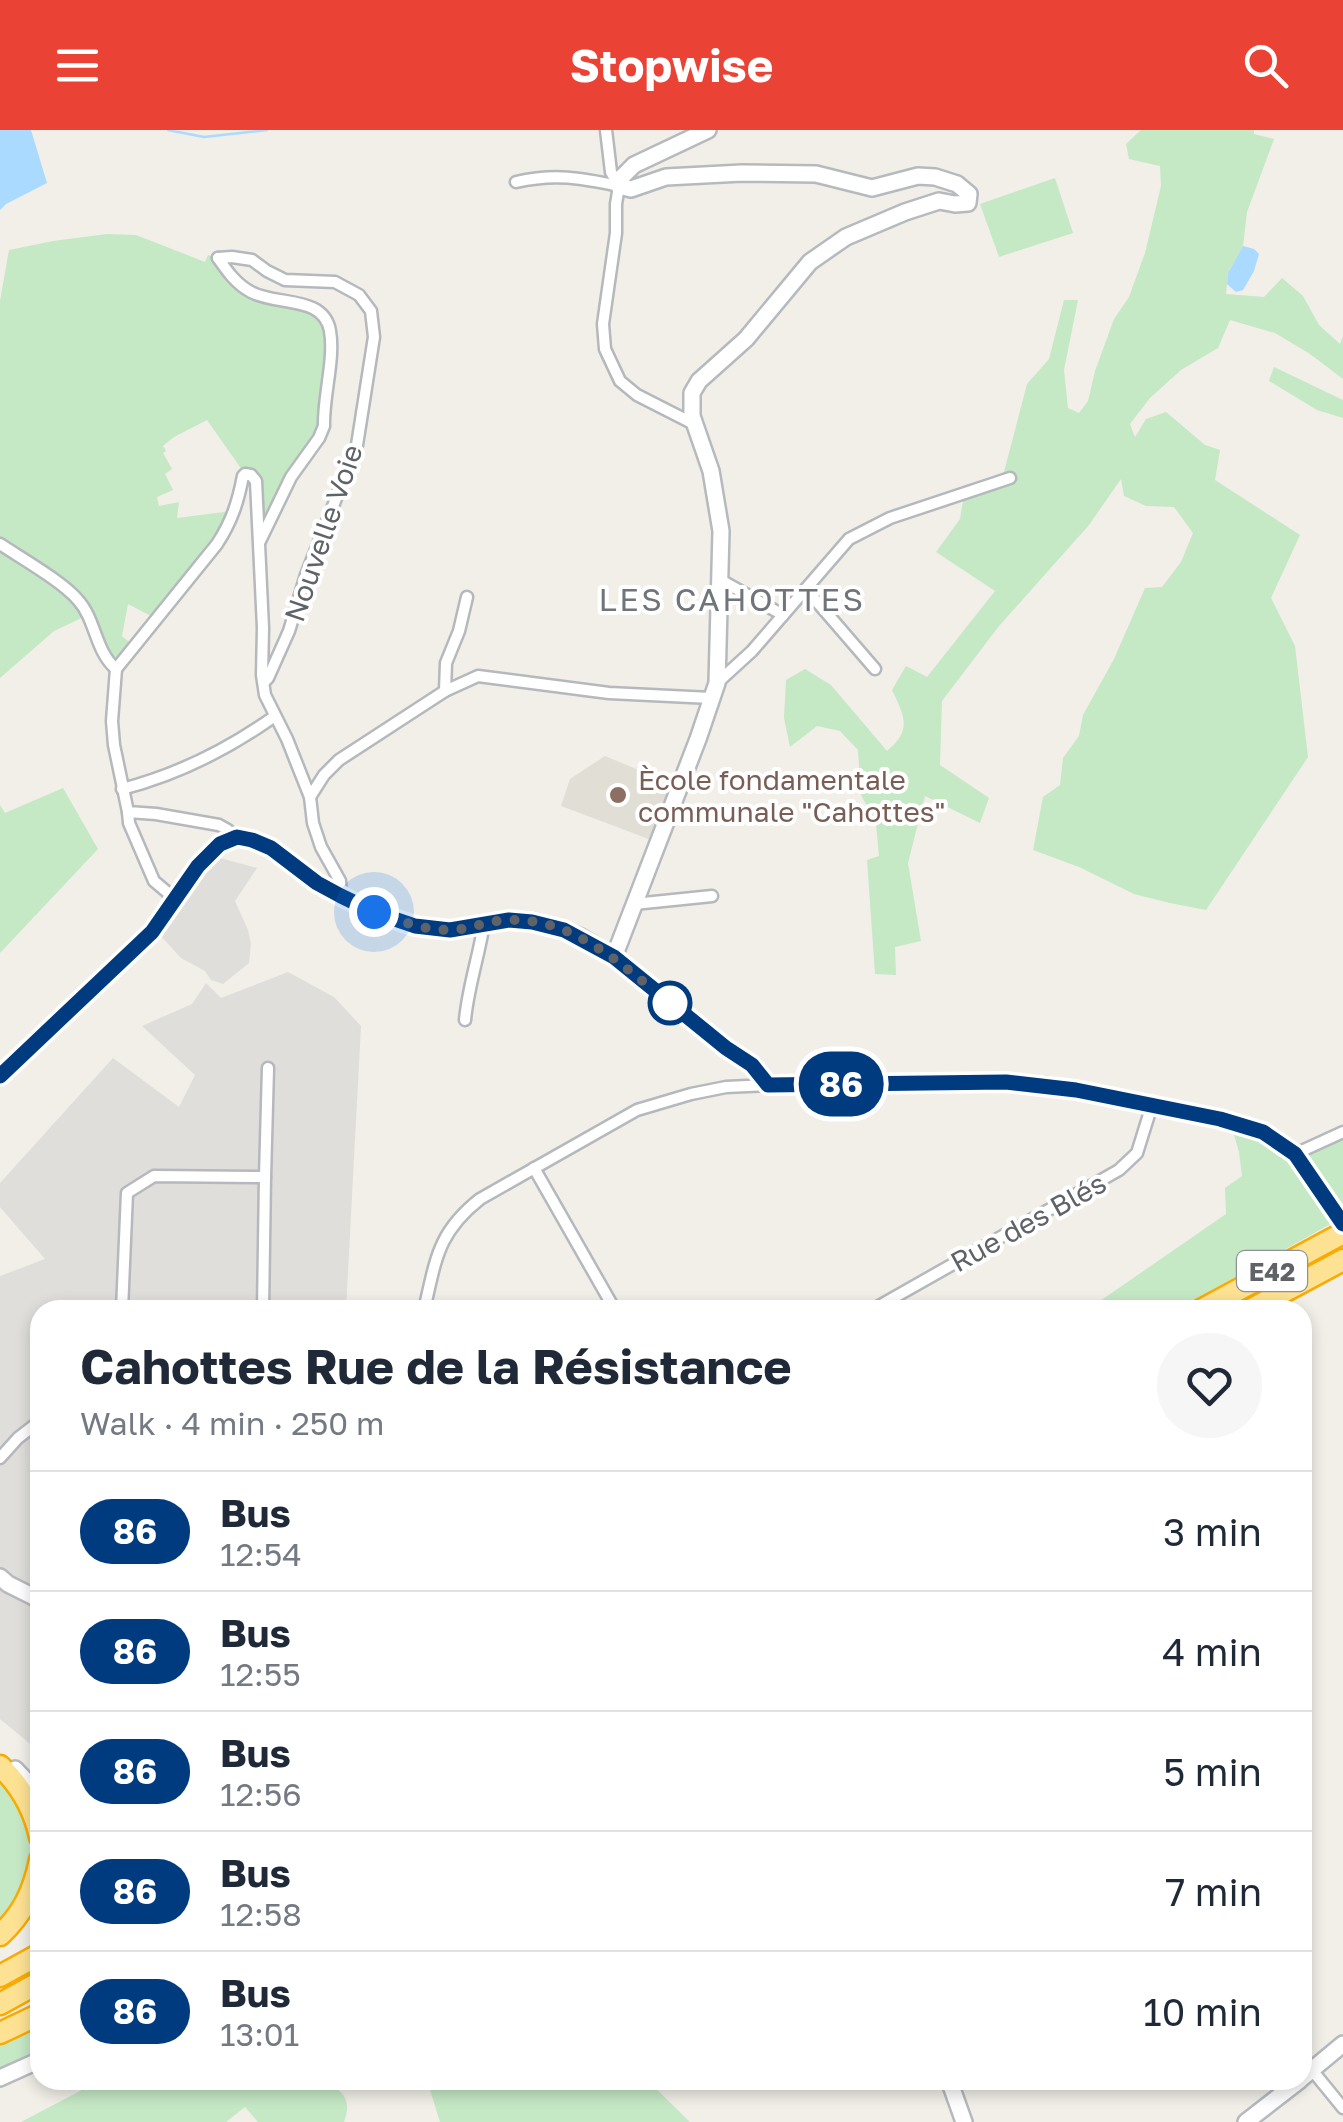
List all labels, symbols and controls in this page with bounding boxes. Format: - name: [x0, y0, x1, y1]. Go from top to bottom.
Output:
- icon: menu: [50, 38, 105, 93]
- text: Stopwise: [570, 38, 773, 92]
- icon: search: [1238, 38, 1293, 93]
- street label: Nouvelle Voie: [277, 440, 369, 626]
- district label: LES CAHOTTES: [598, 580, 866, 618]
- place label: Ècole fondamentale communale "Cahottes": [638, 763, 945, 828]
- marker: Ècole fondamentale communale "Cahottes": [607, 784, 629, 806]
- your location: [349, 887, 399, 937]
- unlabelled marker: [649, 982, 691, 1024]
- line badge: 86: [796, 1052, 886, 1116]
- text: 86: [819, 1063, 863, 1105]
- street label: Rue des Blés: [945, 1166, 1111, 1278]
- road number: E42: [1237, 1251, 1307, 1291]
- button: heart: [1157, 1333, 1262, 1438]
- text: Cahottes Rue de la Résistance: [80, 1337, 792, 1395]
- text: Walk · 4 min · 250 m: [80, 1404, 384, 1442]
- text: Bus: [220, 1490, 291, 1535]
- text: 3 min: [1163, 1509, 1262, 1554]
- text: 86: [113, 1510, 157, 1552]
- text: 12:54: [220, 1535, 302, 1573]
- text: Bus: [220, 1610, 291, 1655]
- text: 4 min: [1162, 1629, 1262, 1674]
- text: 86: [113, 1630, 157, 1672]
- text: 12:55: [220, 1655, 301, 1693]
- text: Bus: [220, 1730, 291, 1775]
- text: 5 min: [1163, 1749, 1262, 1794]
- text: 86: [113, 1750, 157, 1792]
- text: 12:56: [220, 1775, 302, 1813]
- text: Bus: [220, 1850, 291, 1895]
- text: 7 min: [1165, 1869, 1262, 1914]
- text: 86: [113, 1870, 157, 1912]
- text: 12:58: [220, 1895, 302, 1933]
- text: Bus: [220, 1970, 291, 2015]
- text: 10 min: [1143, 1989, 1262, 2034]
- text: 86: [113, 1990, 157, 2032]
- text: 13:01: [220, 2015, 299, 2053]

